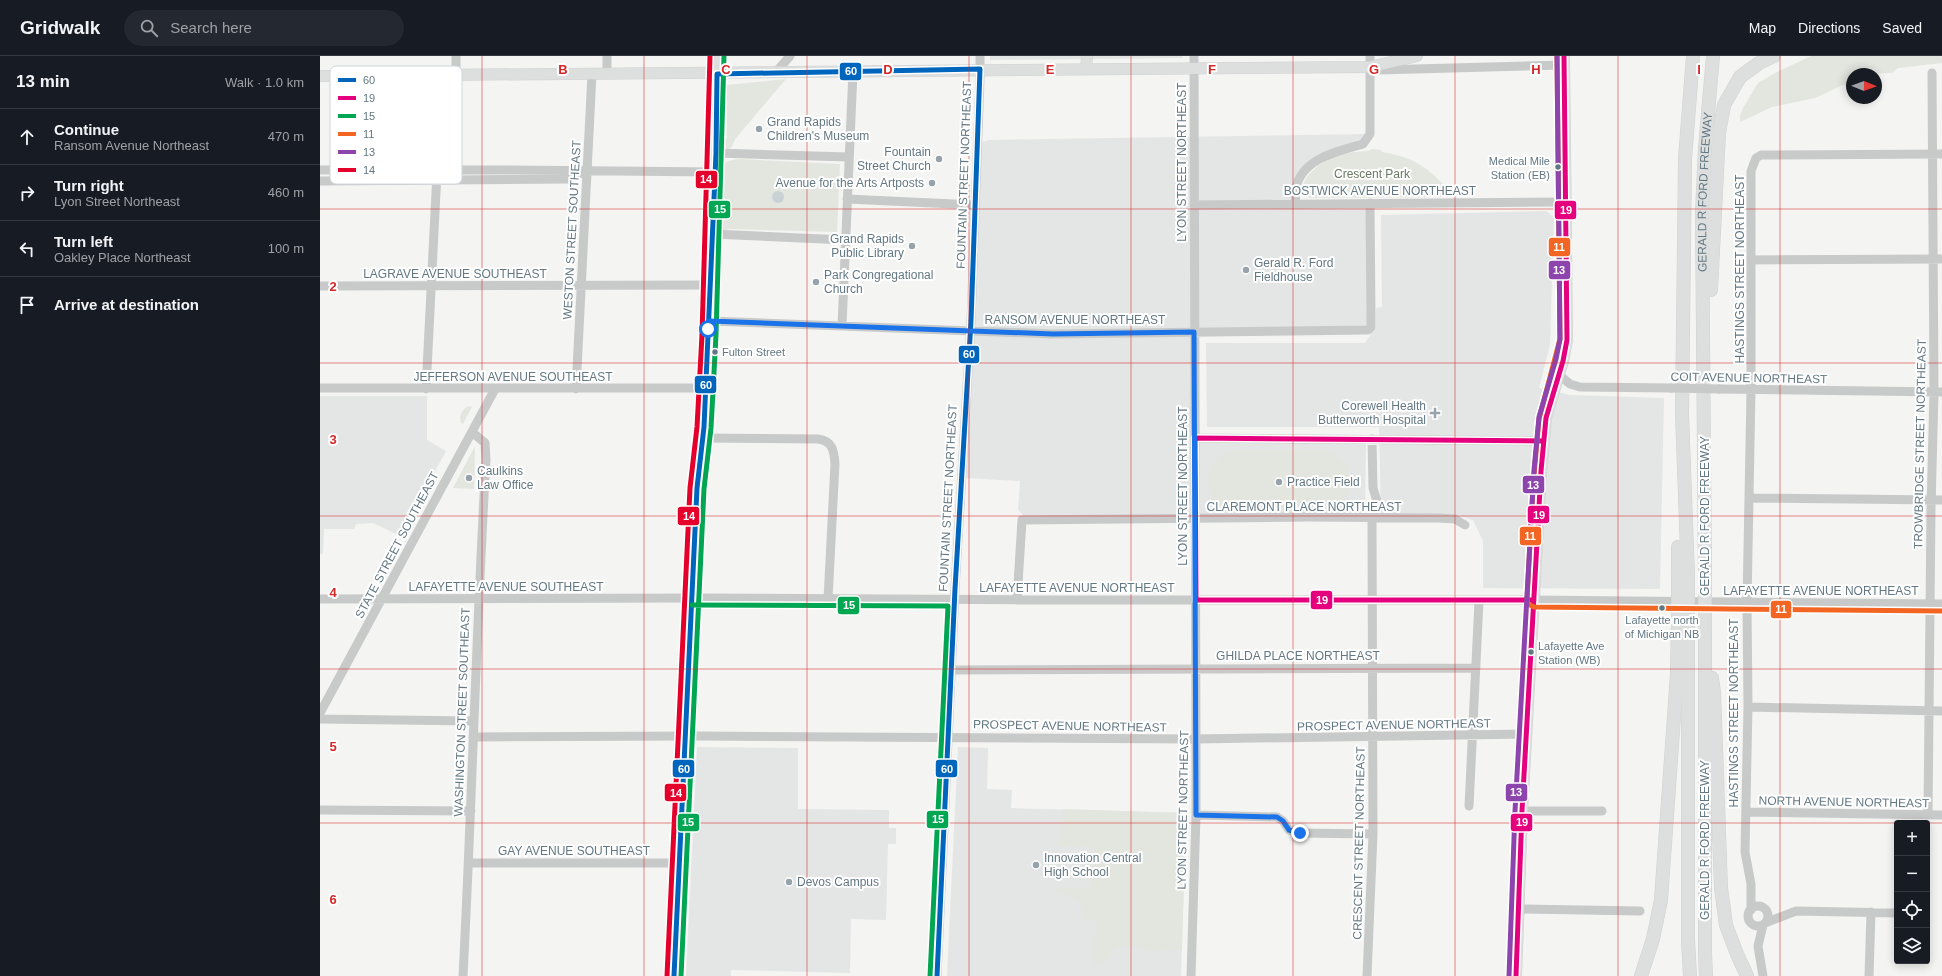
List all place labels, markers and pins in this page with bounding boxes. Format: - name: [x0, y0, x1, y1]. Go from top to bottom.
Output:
- place label: Grand Rapids Children's Museum: [767, 115, 869, 143]
- marker: Grand Rapids Children's Museum: [754, 124, 764, 134]
- place label: Fountain Street Church: [857, 145, 931, 173]
- marker: Fountain Street Church: [934, 154, 944, 164]
- place label: Medical Mile Station (EB): [1489, 155, 1550, 181]
- marker: Medical Mile Station (EB): [1553, 162, 1563, 172]
- place label: Avenue for the Arts Artposts: [775, 176, 924, 190]
- marker: Avenue for the Arts Artposts: [927, 178, 937, 188]
- place label: Grand Rapids Public Library: [830, 232, 904, 260]
- marker: Grand Rapids Public Library: [907, 241, 917, 251]
- place label: Gerald R. Ford Fieldhouse: [1254, 256, 1333, 284]
- marker: Gerald R. Ford Fieldhouse: [1241, 265, 1251, 275]
- place label: Park Congregational Church: [824, 268, 933, 296]
- marker: Park Congregational Church: [811, 277, 821, 287]
- place label: Fulton Street: [722, 346, 785, 358]
- marker: Fulton Street: [710, 347, 720, 357]
- place label: Corewell Health Butterworth Hospital: [1318, 399, 1426, 427]
- marker: Corewell Health Butterworth Hospital: [1429, 407, 1441, 419]
- place label: Caulkins Law Office: [477, 464, 534, 492]
- marker: Caulkins Law Office: [464, 473, 474, 483]
- place label: Practice Field: [1287, 475, 1360, 489]
- marker: Practice Field: [1274, 477, 1284, 487]
- marker: Lafayette north of Michigan NB: [1657, 603, 1667, 613]
- place label: Lafayette north of Michigan NB: [1625, 614, 1699, 640]
- place label: Lafayette Ave Station (WB): [1538, 640, 1604, 666]
- marker: Lafayette Ave Station (WB): [1526, 647, 1536, 657]
- place label: Innovation Central High School: [1044, 851, 1141, 879]
- marker: Innovation Central High School: [1031, 860, 1041, 870]
- place label: Devos Campus: [797, 875, 879, 889]
- marker: Devos Campus: [784, 877, 794, 887]

